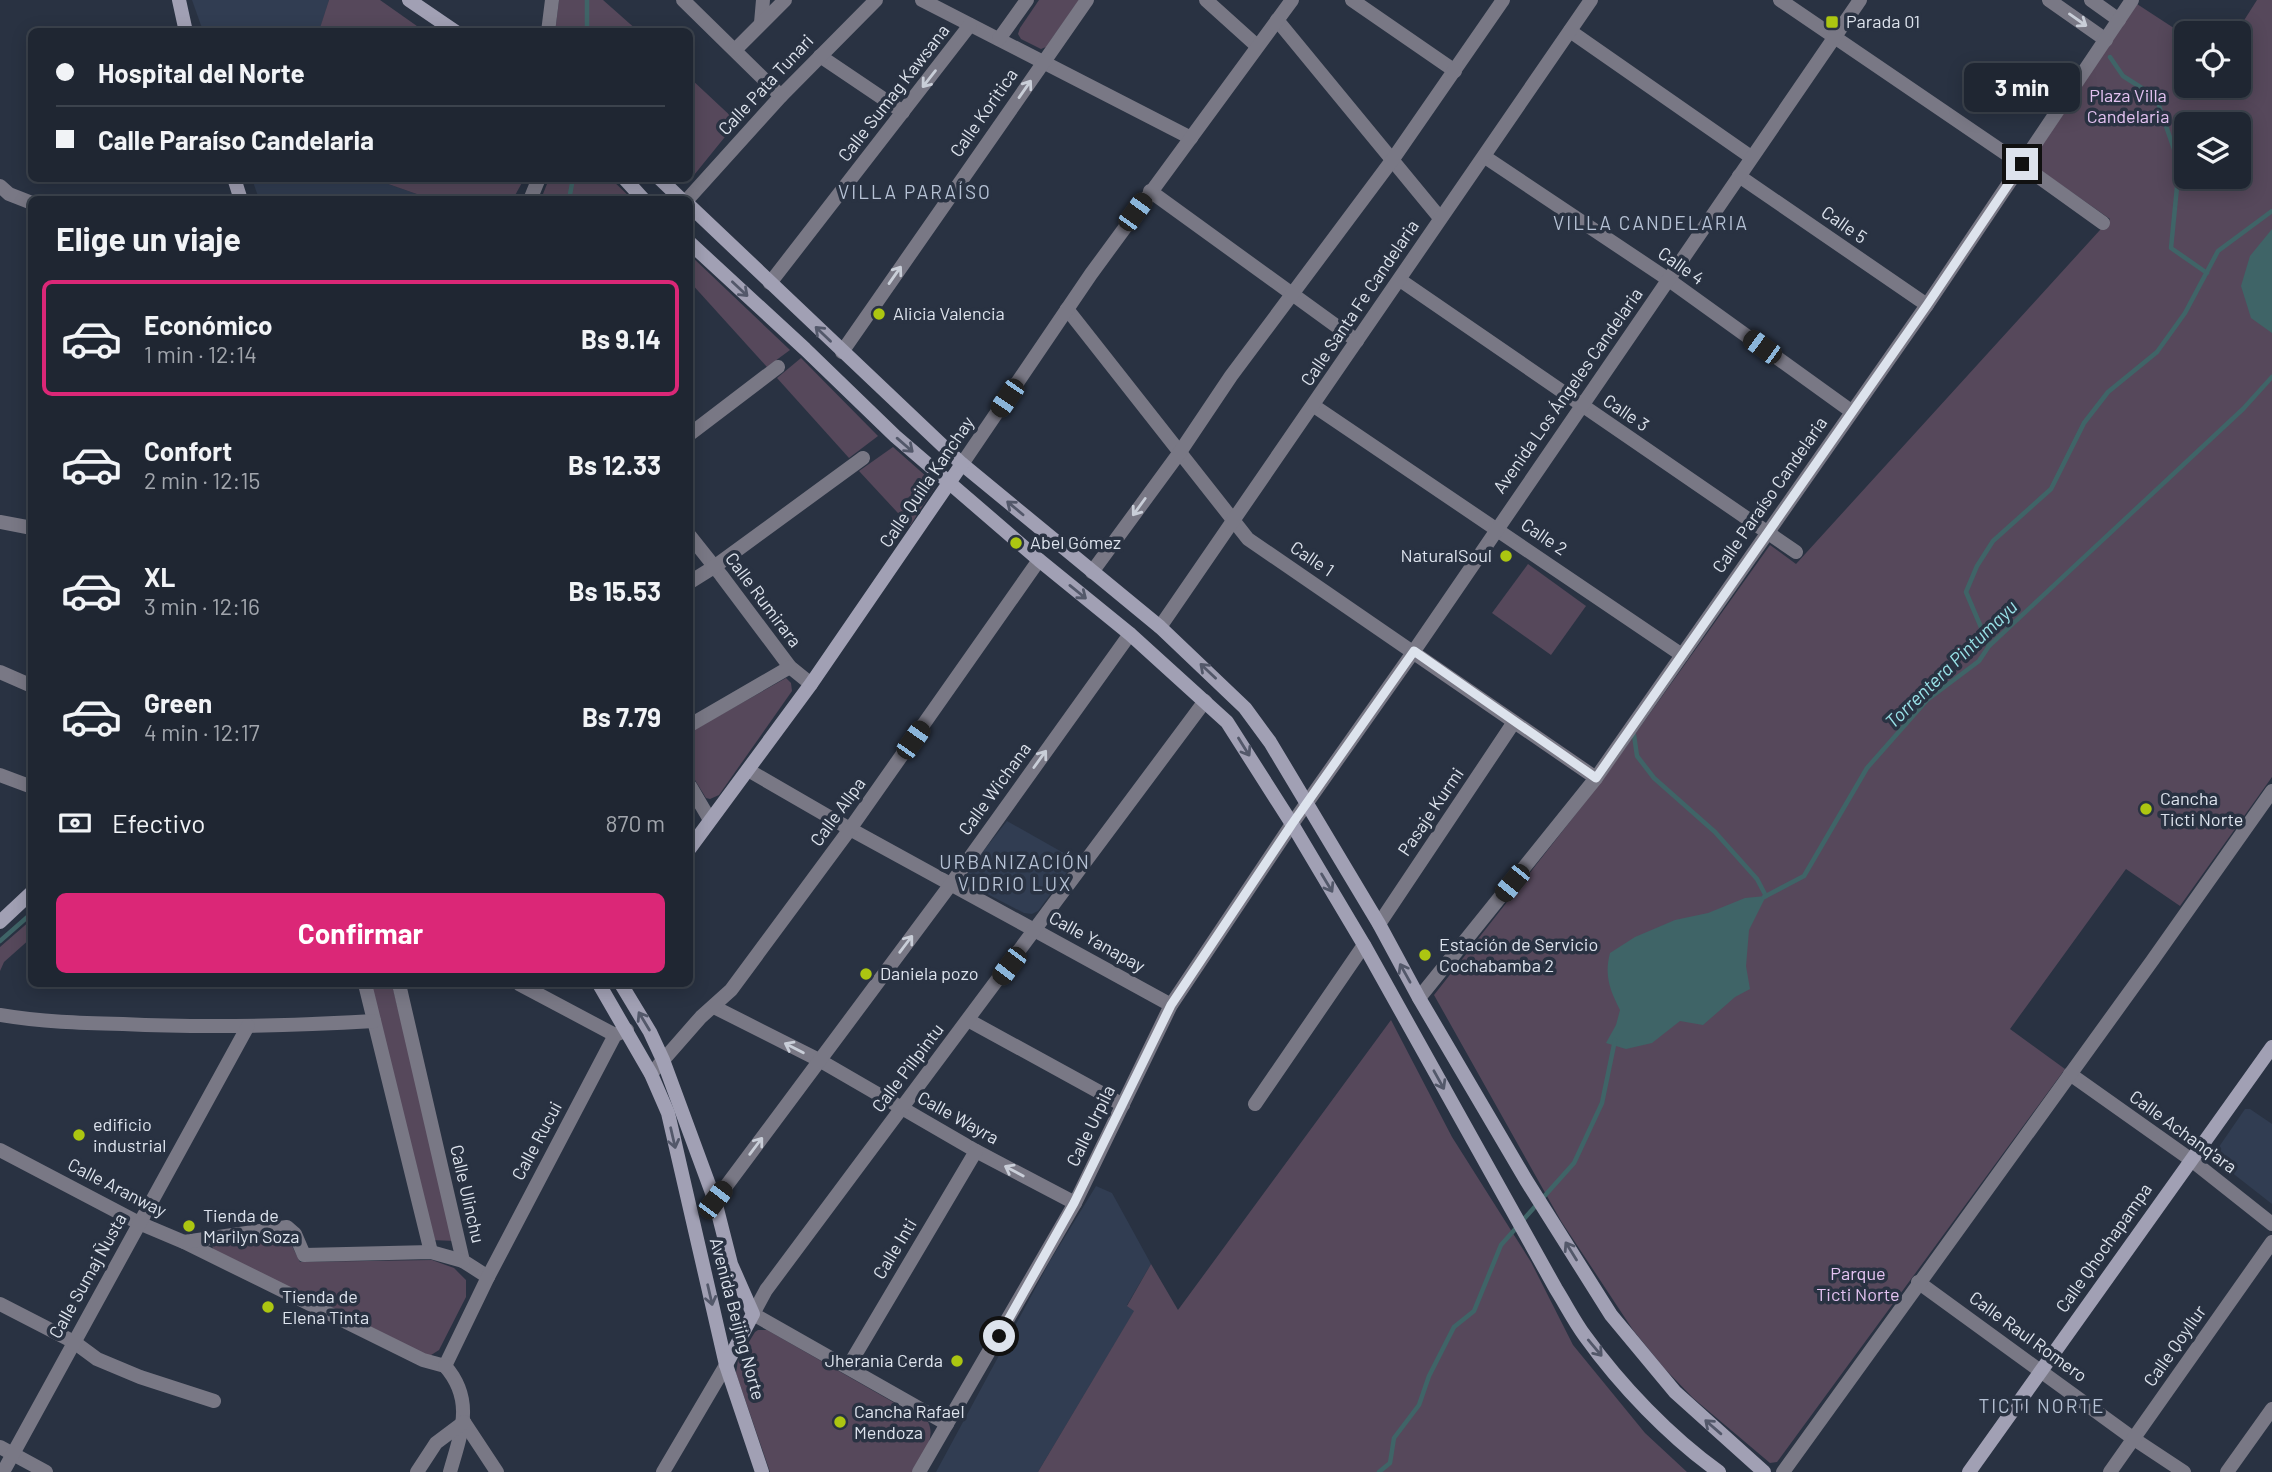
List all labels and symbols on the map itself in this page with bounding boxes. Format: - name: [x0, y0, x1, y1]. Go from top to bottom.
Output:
- place label: Parada 01: [1846, 10, 1920, 32]
- one-way arrow: [2068, 13, 2087, 27]
- marker: Parada 01: [1824, 14, 1840, 30]
- street label: Calle Sumag Kawsana: [833, 19, 954, 165]
- street label: Calle Pata Tunari: [713, 29, 818, 139]
- callout: 3 min: [1964, 62, 2080, 111]
- street label: Calle Koritica: [945, 64, 1022, 161]
- one-way arrow: [921, 69, 936, 88]
- one-way arrow: [1018, 80, 1032, 99]
- park label: Plaza Villa Candelaria: [2087, 84, 2169, 127]
- route end: [2006, 148, 2038, 180]
- district label: VILLA PARAÍSO: [838, 180, 992, 203]
- car: [1115, 189, 1156, 235]
- street label: Calle 5: [1817, 201, 1872, 248]
- district label: VILLA CANDELARIA: [1553, 211, 1749, 234]
- street label: Calle Santa Fe Candelaria: [1295, 215, 1423, 390]
- street label: Calle 4: [1654, 241, 1709, 289]
- one-way arrow: [888, 266, 902, 285]
- one-way arrow: [731, 280, 748, 297]
- street label: Avenida Los Ángeles Candelaria: [1488, 283, 1647, 497]
- place label: Alicia Valencia: [893, 302, 1005, 324]
- marker: Alicia Valencia: [871, 306, 887, 322]
- one-way arrow: [814, 326, 832, 342]
- car: [1739, 326, 1786, 368]
- car: [987, 375, 1028, 421]
- street label: Calle 3: [1599, 389, 1654, 435]
- street label: Calle Quilla Kanchay: [874, 412, 978, 551]
- street label: Calle Paraíso Candelaria: [1707, 412, 1831, 577]
- one-way arrow: [896, 437, 914, 453]
- one-way arrow: [1132, 498, 1147, 517]
- one-way arrow: [1007, 500, 1025, 516]
- street label: Calle 2: [1517, 513, 1572, 560]
- place label: Abel Gómez: [1030, 531, 1121, 553]
- marker: Abel Gómez: [1008, 535, 1024, 551]
- street label: Calle 1: [1287, 536, 1339, 581]
- place label: NaturalSoul: [1401, 544, 1492, 566]
- street label: Calle Rumirara: [721, 548, 807, 651]
- marker: NaturalSoul: [1498, 548, 1514, 564]
- one-way arrow: [1069, 585, 1087, 600]
- water label: Torrentera Pintumayu: [1880, 595, 2022, 733]
- one-way arrow: [1200, 662, 1217, 679]
- car: [893, 717, 934, 763]
- one-way arrow: [1236, 737, 1251, 756]
- street label: Calle Wichana: [953, 738, 1035, 839]
- one-way arrow: [1032, 750, 1047, 769]
- street label: Pasaje Kurmi: [1393, 763, 1468, 860]
- street label: Calle Allpa: [805, 773, 870, 850]
- place label: Cancha Ticti Norte: [2160, 787, 2243, 830]
- marker: Cancha Ticti Norte: [2138, 801, 2154, 817]
- district label: URBANIZACIÓN VIDRIO LUX: [939, 850, 1091, 895]
- car: [1491, 860, 1534, 906]
- one-way arrow: [1320, 872, 1334, 892]
- street label: Calle Yanapay: [1046, 906, 1149, 977]
- place label: Estación de Servicio Cochabamba 2: [1439, 933, 1598, 976]
- one-way arrow: [898, 934, 913, 953]
- car: [988, 943, 1031, 989]
- marker: Estación de Servicio Cochabamba 2: [1417, 947, 1433, 963]
- place label: Daniela pozo: [880, 962, 978, 984]
- one-way arrow: [1398, 963, 1412, 983]
- marker: Daniela pozo: [858, 966, 874, 982]
- one-way arrow: [636, 1011, 650, 1031]
- street label: Calle Pillpintu: [867, 1019, 948, 1116]
- one-way arrow: [784, 1040, 805, 1054]
- one-way arrow: [1432, 1070, 1446, 1090]
- street label: Calle Urpila: [1061, 1081, 1119, 1170]
- street label: Calle Achanq'ara: [2126, 1085, 2241, 1177]
- street label: Calle Wayra: [914, 1086, 1003, 1148]
- street label: Calle Rucui: [506, 1098, 566, 1184]
- place label: edificio industrial: [93, 1113, 166, 1156]
- one-way arrow: [667, 1126, 681, 1149]
- marker: edificio industrial: [71, 1127, 87, 1143]
- one-way arrow: [748, 1137, 763, 1156]
- street label: Calle Ulinchu: [446, 1143, 490, 1245]
- street label: Calle Aranway: [64, 1153, 170, 1221]
- one-way arrow: [1004, 1163, 1025, 1177]
- car: [694, 1177, 737, 1223]
- street label: Calle Qhochapampa: [2050, 1179, 2156, 1316]
- place label: Tienda de Marilyn Soza: [203, 1204, 299, 1247]
- street label: Calle Sumaj Ñusta: [44, 1209, 131, 1342]
- street label: Calle Inti: [867, 1214, 921, 1283]
- marker: Tienda de Marilyn Soza: [181, 1218, 197, 1234]
- street label: Avenida Beijing Norte: [706, 1235, 770, 1402]
- one-way arrow: [1563, 1241, 1577, 1261]
- park label: Parque Ticti Norte: [1816, 1262, 1900, 1305]
- one-way arrow: [704, 1284, 717, 1306]
- place label: Tienda de Elena Tinta: [282, 1285, 369, 1328]
- street label: Calle Raul Romero: [1965, 1286, 2092, 1386]
- marker: Tienda de Elena Tinta: [260, 1299, 276, 1315]
- street label: Calle Qoyllur: [2138, 1300, 2210, 1390]
- route start: [983, 1320, 1015, 1352]
- one-way arrow: [1587, 1339, 1603, 1357]
- place label: Jherania Cerda: [825, 1349, 943, 1371]
- marker: Jherania Cerda: [949, 1353, 965, 1369]
- district label: TICTI NORTE: [1978, 1394, 2106, 1417]
- place label: Cancha Rafael Mendoza: [854, 1400, 965, 1443]
- marker: Cancha Rafael Mendoza: [832, 1414, 848, 1430]
- one-way arrow: [1704, 1419, 1722, 1435]

